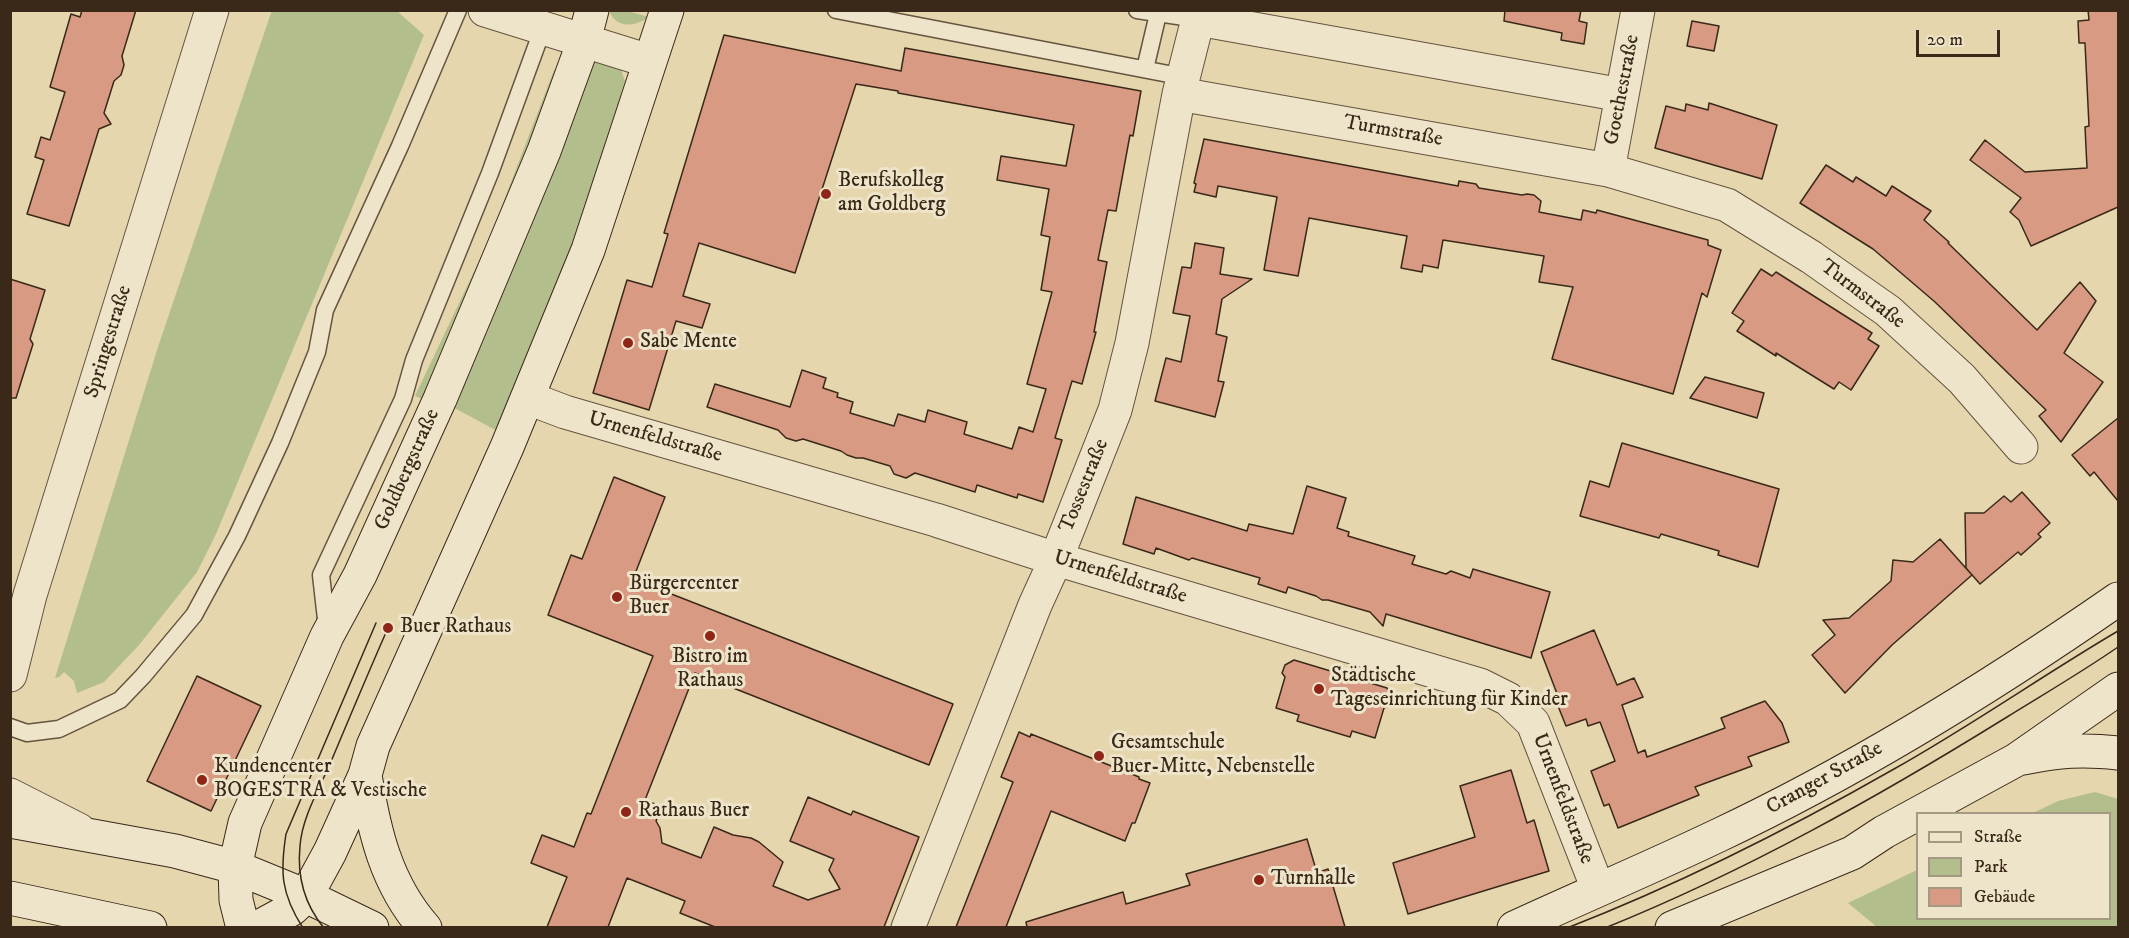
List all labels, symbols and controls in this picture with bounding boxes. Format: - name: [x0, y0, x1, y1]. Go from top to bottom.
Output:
- scale bar: [1919, 18, 2003, 56]
- text: 20 m: [1927, 29, 1963, 51]
- street label: Goethestraße: [1600, 33, 1646, 147]
- street label: Turmstraße: [1342, 111, 1444, 153]
- place label: Berufskolleg am Goldberg: [838, 169, 945, 219]
- marker: Berufskolleg am Goldberg: [819, 187, 833, 201]
- street label: Turmstraße: [1815, 255, 1909, 335]
- street label: Springestraße: [80, 283, 138, 401]
- place label: Sabe Mente: [640, 330, 737, 356]
- marker: Sabe Mente: [621, 336, 635, 350]
- street label: Goldbergstraße: [370, 405, 446, 535]
- street label: Urnenfeldstraße: [585, 407, 725, 469]
- street label: Tossestraße: [1055, 436, 1115, 536]
- street label: Urnenfeldstraße: [1050, 546, 1190, 610]
- place label: Bürgercenter Buer: [629, 572, 739, 622]
- marker: Bürgercenter Buer: [610, 590, 624, 604]
- place label: Buer Rathaus: [400, 615, 511, 641]
- marker: Buer Rathaus: [381, 621, 395, 635]
- marker: Bistro im Rathaus: [703, 629, 717, 643]
- place label: Bistro im Rathaus: [672, 645, 748, 695]
- place label: Städtische Tageseinrichtung für Kinder: [1331, 664, 1568, 714]
- marker: Städtische Tageseinrichtung für Kinder: [1312, 682, 1326, 696]
- street label: Urnenfeldstraße: [1526, 730, 1598, 868]
- place label: Gesamtschule Buer-Mitte, Nebenstelle: [1111, 731, 1315, 781]
- street label: Cranger Straße: [1763, 737, 1887, 821]
- marker: Gesamtschule Buer-Mitte, Nebenstelle: [1092, 749, 1106, 763]
- place label: Kundencenter BOGESTRA & Vestische: [214, 755, 427, 805]
- marker: Kundencenter BOGESTRA & Vestische: [195, 773, 209, 787]
- place label: Rathaus Buer: [638, 799, 749, 825]
- marker: Rathaus Buer: [619, 805, 633, 819]
- legend: [1916, 812, 2111, 920]
- text: Straße: [1974, 826, 2022, 848]
- text: Park: [1974, 856, 2008, 878]
- place label: Turnhalle: [1271, 867, 1355, 893]
- marker: Turnhalle: [1252, 873, 1266, 887]
- text: Gebäude: [1974, 886, 2035, 908]

